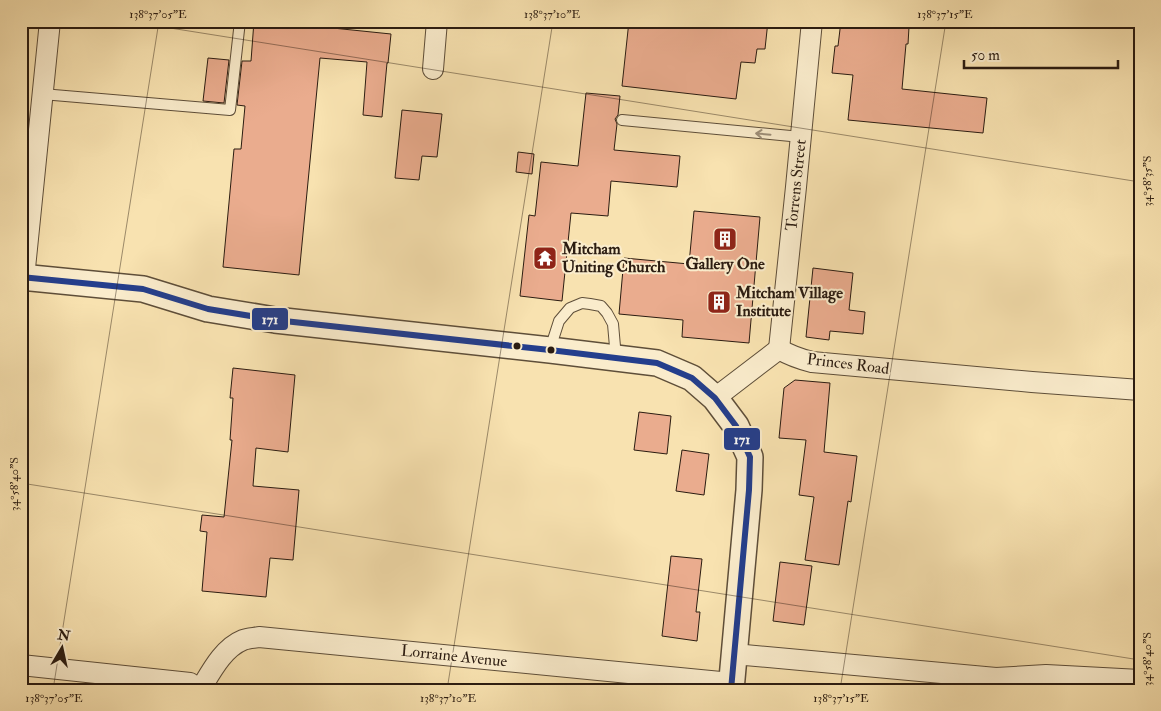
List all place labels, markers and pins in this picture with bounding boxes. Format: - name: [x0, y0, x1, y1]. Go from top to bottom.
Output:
- building icon: Gallery One: [712, 226, 738, 252]
- place label: Mitcham Uniting Church: [561, 239, 666, 278]
- temple icon: Mitcham Uniting Church: [532, 245, 558, 271]
- place label: Gallery One: [685, 254, 765, 275]
- place label: Mitcham Village Institute: [735, 283, 843, 321]
- building icon: Mitcham Village Institute: [706, 289, 732, 315]
- unlabelled marker: [512, 341, 522, 351]
- unlabelled marker: [546, 345, 556, 355]

